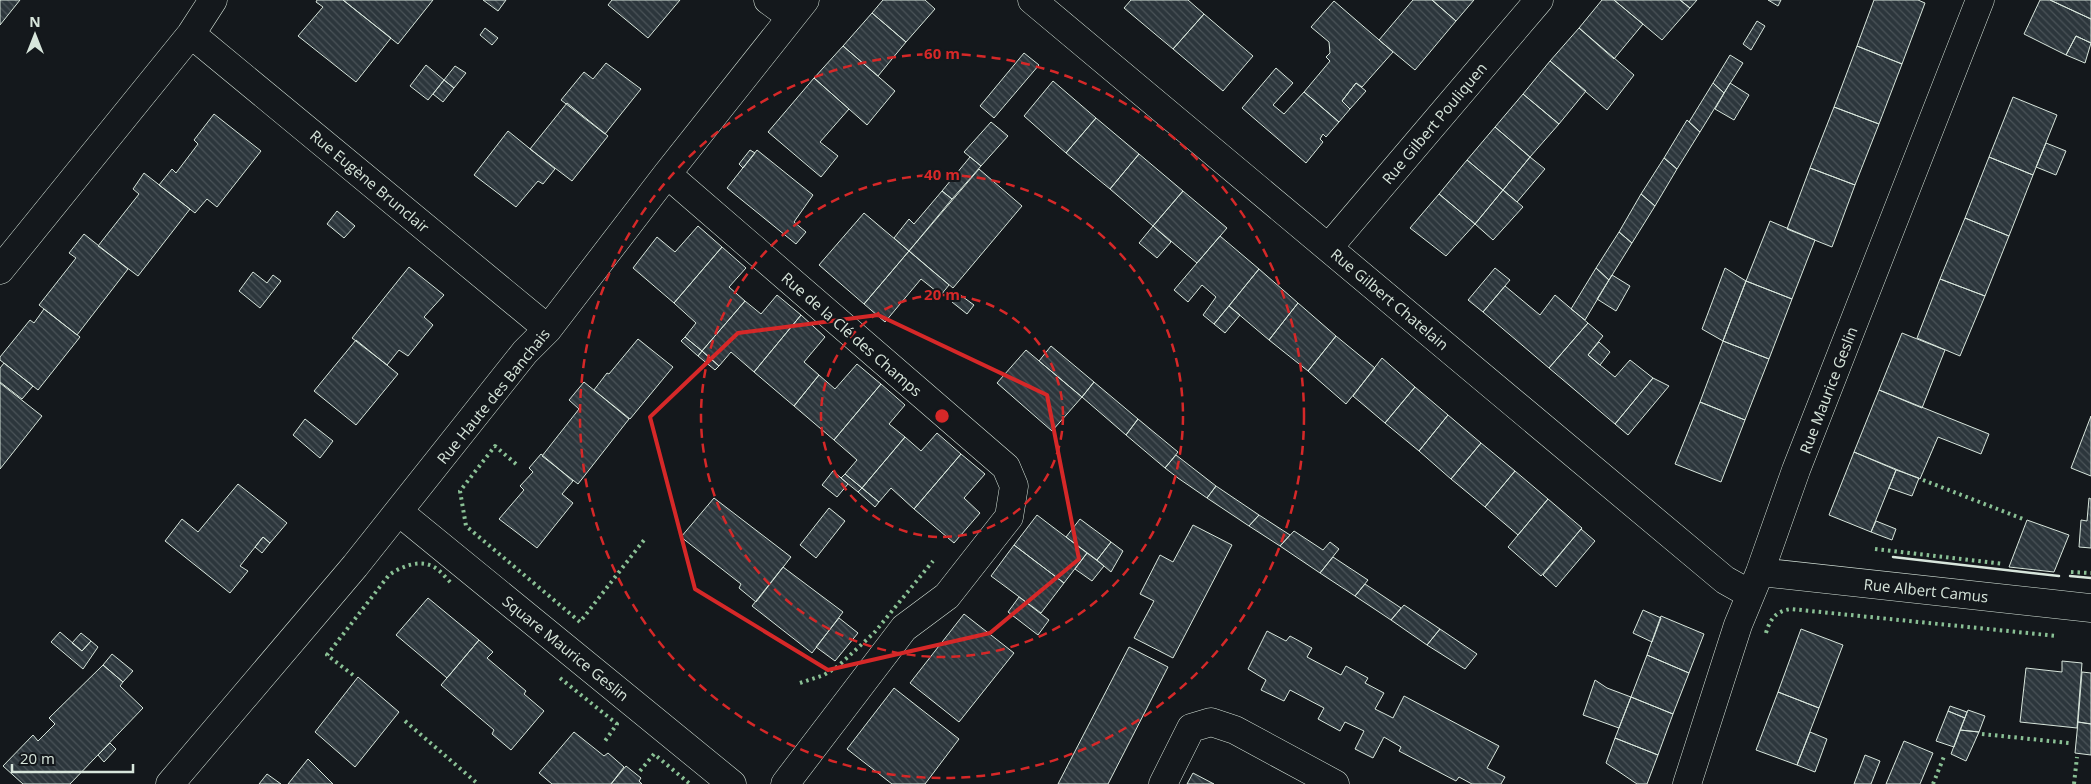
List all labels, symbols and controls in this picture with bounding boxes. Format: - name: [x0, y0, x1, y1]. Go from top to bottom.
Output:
- north arrow: [10, 10, 60, 60]
- text: N: [29, 12, 41, 31]
- text: 60 m: [924, 43, 960, 63]
- street label: Rue Gilbert Pouliquen: [1377, 58, 1491, 188]
- street label: Rue Eugène Brunclair: [306, 125, 434, 237]
- text: 40 m: [924, 164, 960, 184]
- street label: Rue Gilbert Chatelain: [1327, 244, 1453, 354]
- street label: Rue de la Clé des Champs: [778, 268, 926, 400]
- text: 20 m: [924, 284, 960, 304]
- street label: Rue Haute des Banchais: [432, 324, 554, 468]
- street label: Rue Maurice Geslin: [1795, 324, 1861, 456]
- centre of rings: [933, 407, 951, 425]
- street label: Rue Albert Camus: [1863, 574, 1989, 606]
- street label: Square Maurice Geslin: [499, 591, 633, 705]
- scale bar: [12, 742, 134, 774]
- text: 20 m: [20, 748, 55, 768]

